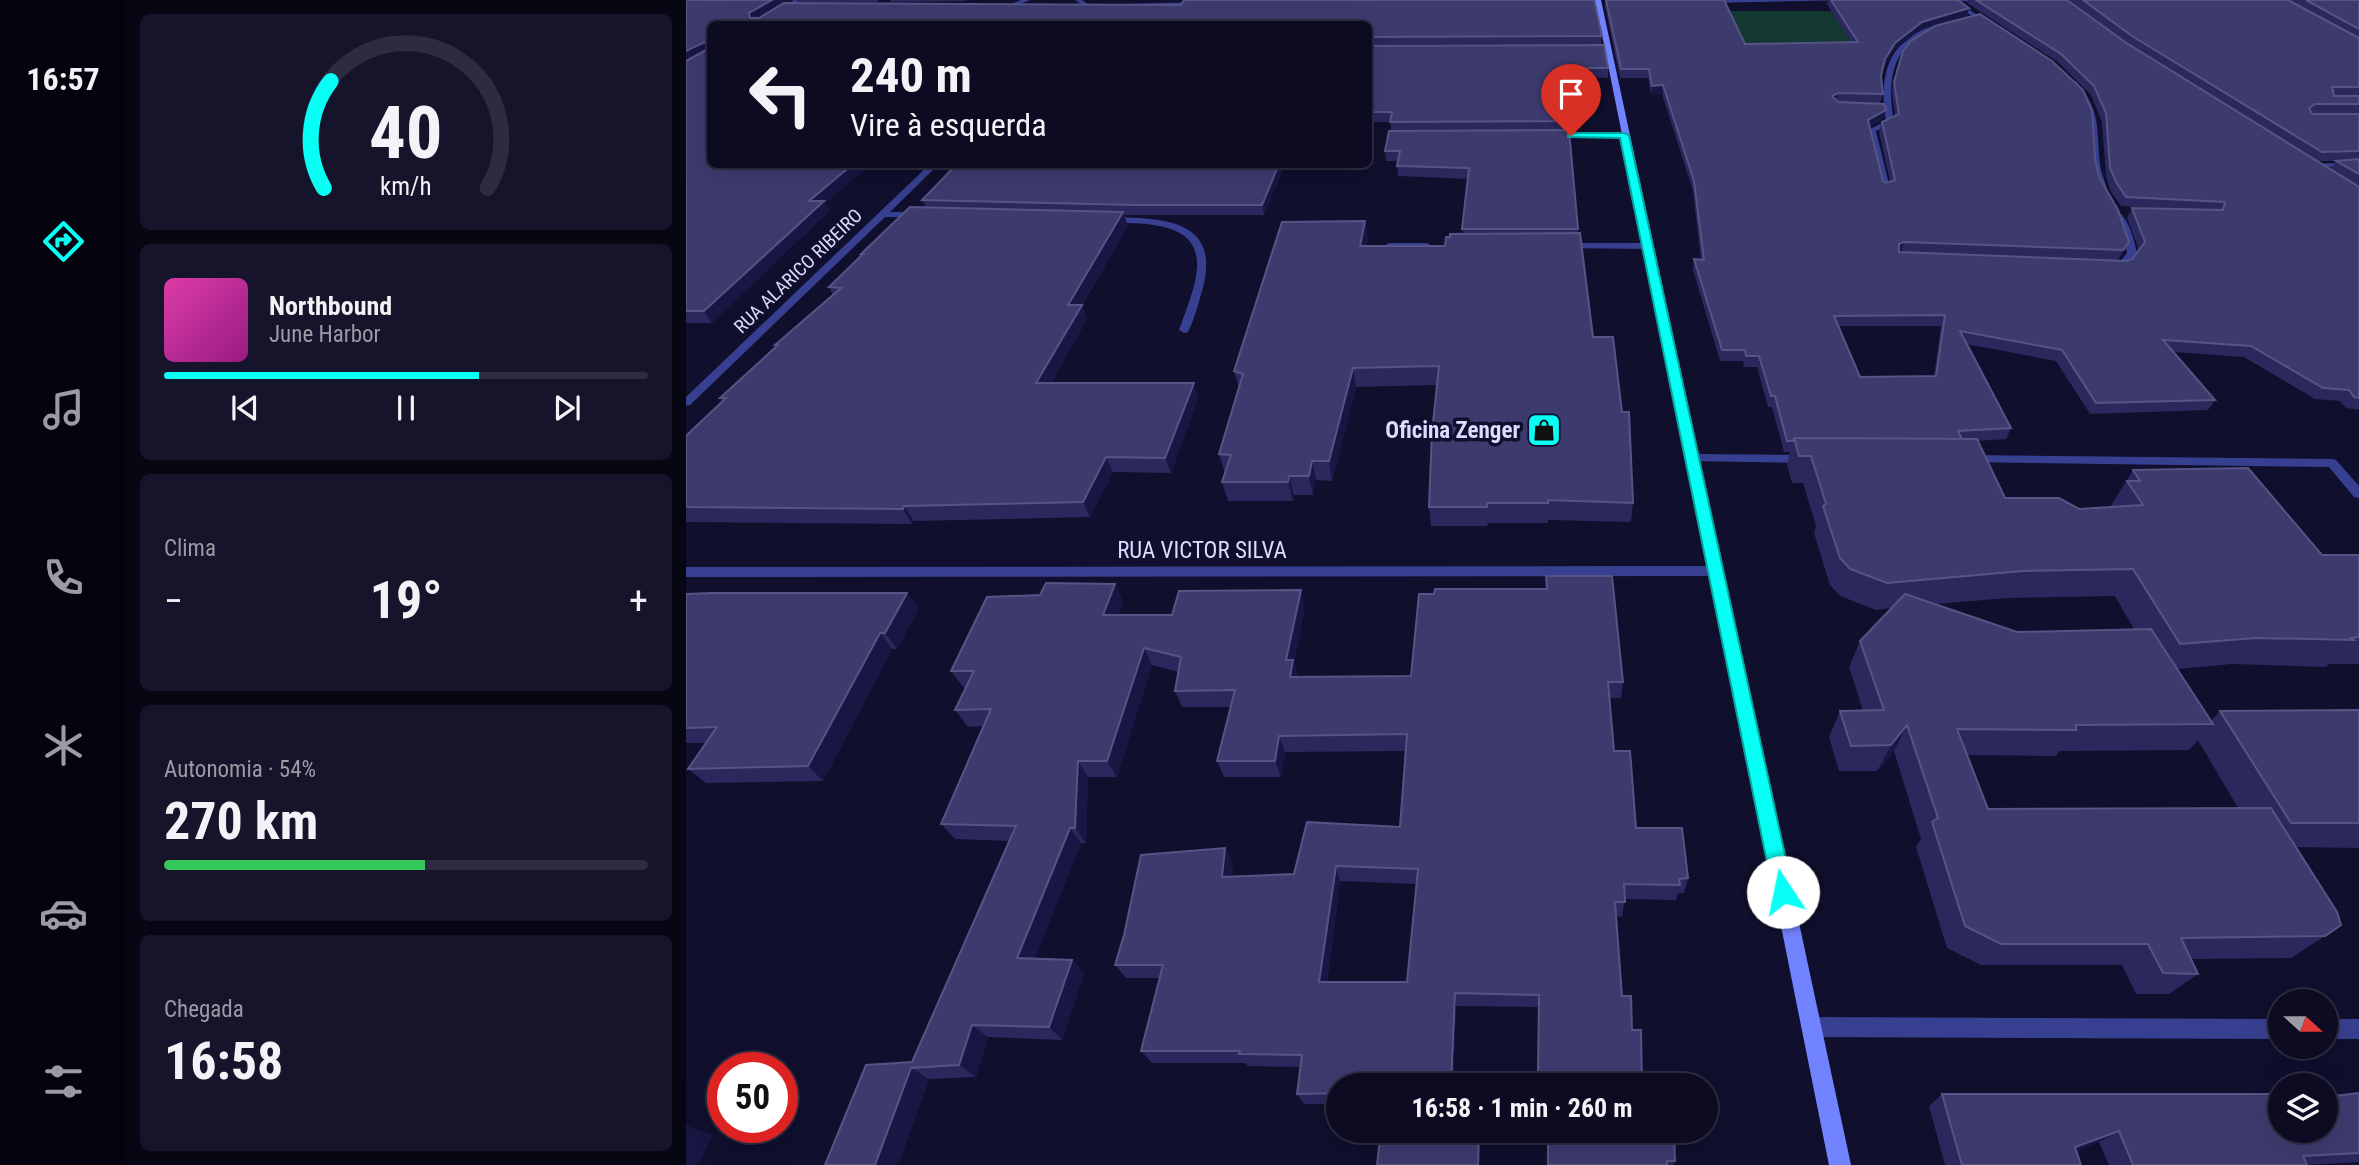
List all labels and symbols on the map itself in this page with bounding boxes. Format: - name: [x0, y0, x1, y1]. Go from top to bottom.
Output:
- pin: [1541, 64, 1601, 136]
- street label: RUA ALARICO RIBEIRO: [729, 204, 867, 338]
- shop icon: Oficina Zenger: [1525, 411, 1563, 449]
- place label: Oficina Zenger: [1385, 417, 1520, 444]
- street label: RUA VICTOR SILVA: [1117, 537, 1287, 564]
- position arrow: [1746, 855, 1820, 929]
- north arrow: [2268, 989, 2338, 1059]
- speed limit sign: 50: [707, 1052, 798, 1143]

